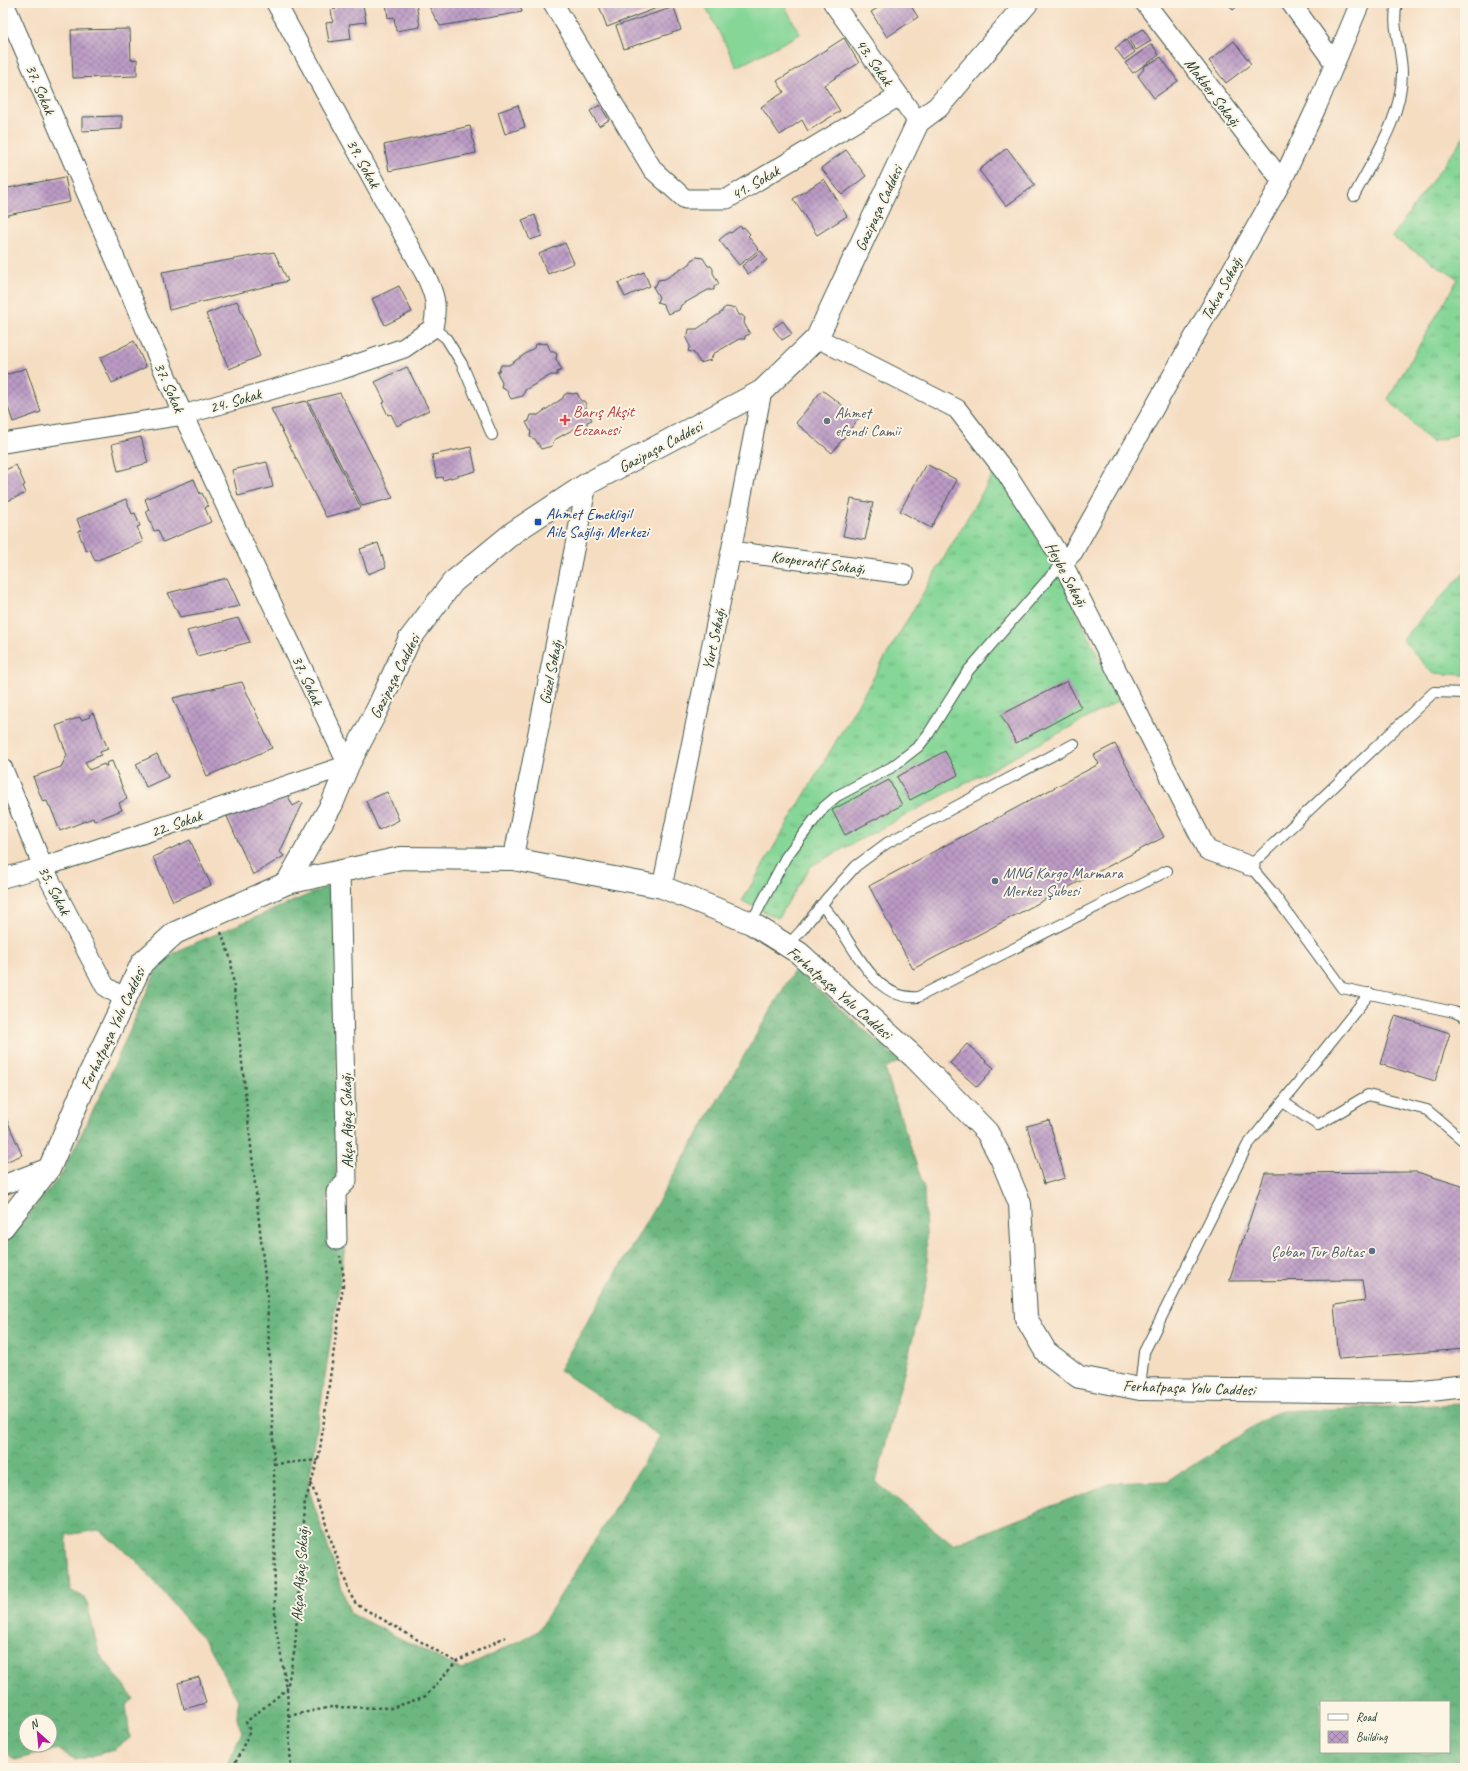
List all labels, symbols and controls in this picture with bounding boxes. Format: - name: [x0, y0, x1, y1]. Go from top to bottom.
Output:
- street label: 43. Sokak: [851, 35, 898, 91]
- street label: Makber Sokağı: [1180, 54, 1245, 132]
- street label: 37. Sokak: [21, 61, 60, 119]
- street label: 39. Sokak: [342, 136, 385, 192]
- street label: 41. Sokak: [728, 160, 784, 205]
- street label: Gazipaşa Caddesi: [850, 161, 908, 254]
- street label: Takva Sokağı: [1196, 252, 1248, 324]
- street label: 37. Sokak: [149, 359, 189, 417]
- street label: 24. Sokak: [207, 384, 265, 418]
- place label: Barış Akşit Eczanesi: [573, 402, 636, 440]
- place label: Ahmet efendi Camii: [835, 403, 902, 441]
- marker: Barış Akşit Eczanesi: [560, 415, 570, 425]
- street label: Gazipaşa Caddesi: [615, 416, 708, 477]
- marker: Ahmet efendi Camii: [822, 416, 832, 426]
- place label: Ahmet Emekligil Aile Sağlığı Merkezi: [546, 504, 651, 542]
- marker: Ahmet Emekligil Aile Sağlığı Merkezi: [533, 517, 543, 527]
- street label: Heybe Sokağı: [1041, 539, 1092, 611]
- street label: Kooperatif Sokağı: [770, 547, 867, 580]
- street label: Yurt Sokağı: [698, 606, 730, 672]
- street label: Gazipaşa Caddesi: [365, 629, 426, 722]
- street label: Güzel Sokağı: [535, 637, 567, 706]
- street label: 37. Sokak: [287, 652, 328, 710]
- street label: 22. Sokak: [148, 806, 206, 842]
- street label: 35. Sokak: [33, 862, 76, 920]
- place label: MNG Kargo Marmara Merkez Şubesi: [1003, 863, 1124, 901]
- marker: MNG Kargo Marmara Merkez Şubesi: [990, 876, 1000, 886]
- street label: Ferhatpaşa Yolu Caddesi: [783, 942, 897, 1045]
- street label: Ferhatpaşa Yolu Caddesi: [76, 963, 151, 1093]
- street label: Akça Ağaç Sokağı: [336, 1072, 358, 1169]
- place label: Çoban Tur Boltas: [1271, 1242, 1366, 1262]
- marker: Çoban Tur Boltas: [1367, 1246, 1377, 1256]
- street label: Ferhatpaşa Yolu Caddesi: [1123, 1376, 1257, 1400]
- street label: Akça Ağaç Sokağı: [287, 1525, 313, 1622]
- legend: [1320, 1701, 1450, 1753]
- text: Road: [1356, 1709, 1378, 1725]
- north arrow: [18, 1713, 58, 1753]
- text: N: [27, 1715, 42, 1732]
- text: Building: [1356, 1729, 1388, 1745]

